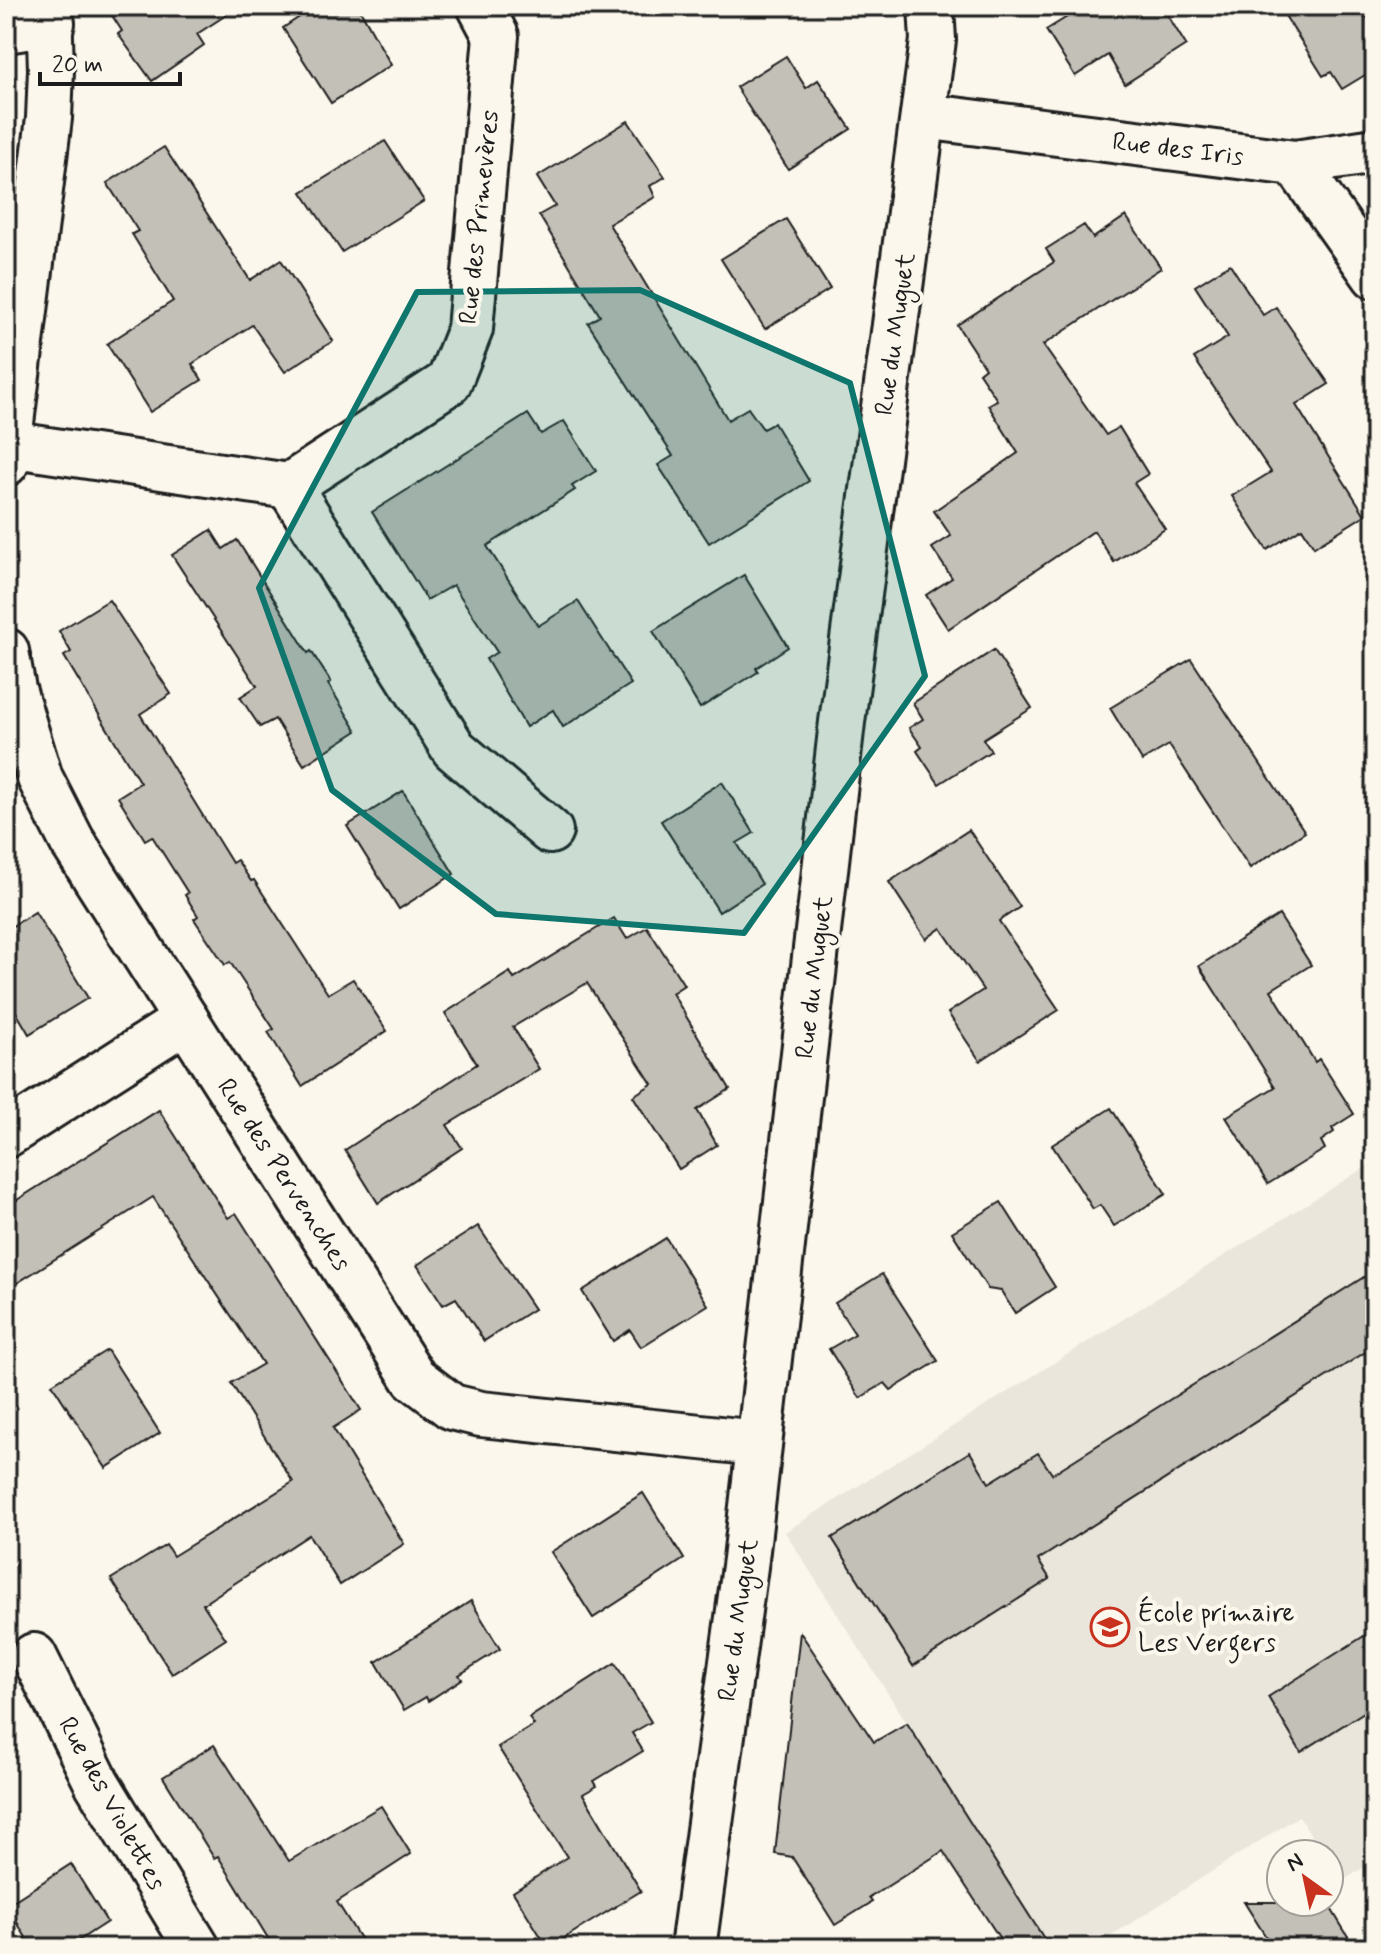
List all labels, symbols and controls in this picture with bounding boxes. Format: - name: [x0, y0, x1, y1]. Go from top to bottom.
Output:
- scale bar: [40, 36, 180, 86]
- text: 20 m: [52, 50, 103, 81]
- street label: Rue des Primevères: [452, 108, 508, 326]
- street label: Rue des Iris: [1110, 125, 1245, 175]
- street label: Rue du Muguet: [868, 251, 926, 418]
- street label: Rue du Muguet: [788, 894, 844, 1061]
- street label: Rue des Pervenches: [208, 1072, 358, 1278]
- street label: Rue du Muguet: [711, 1537, 769, 1704]
- place label: École primaire Les Vergers: [1138, 1595, 1295, 1664]
- school or university icon: École primaire Les Vergers: [1089, 1606, 1131, 1648]
- street label: Rue des Violettes: [50, 1711, 173, 1897]
- north arrow: [1265, 1838, 1345, 1918]
- text: N: [1281, 1847, 1309, 1879]

